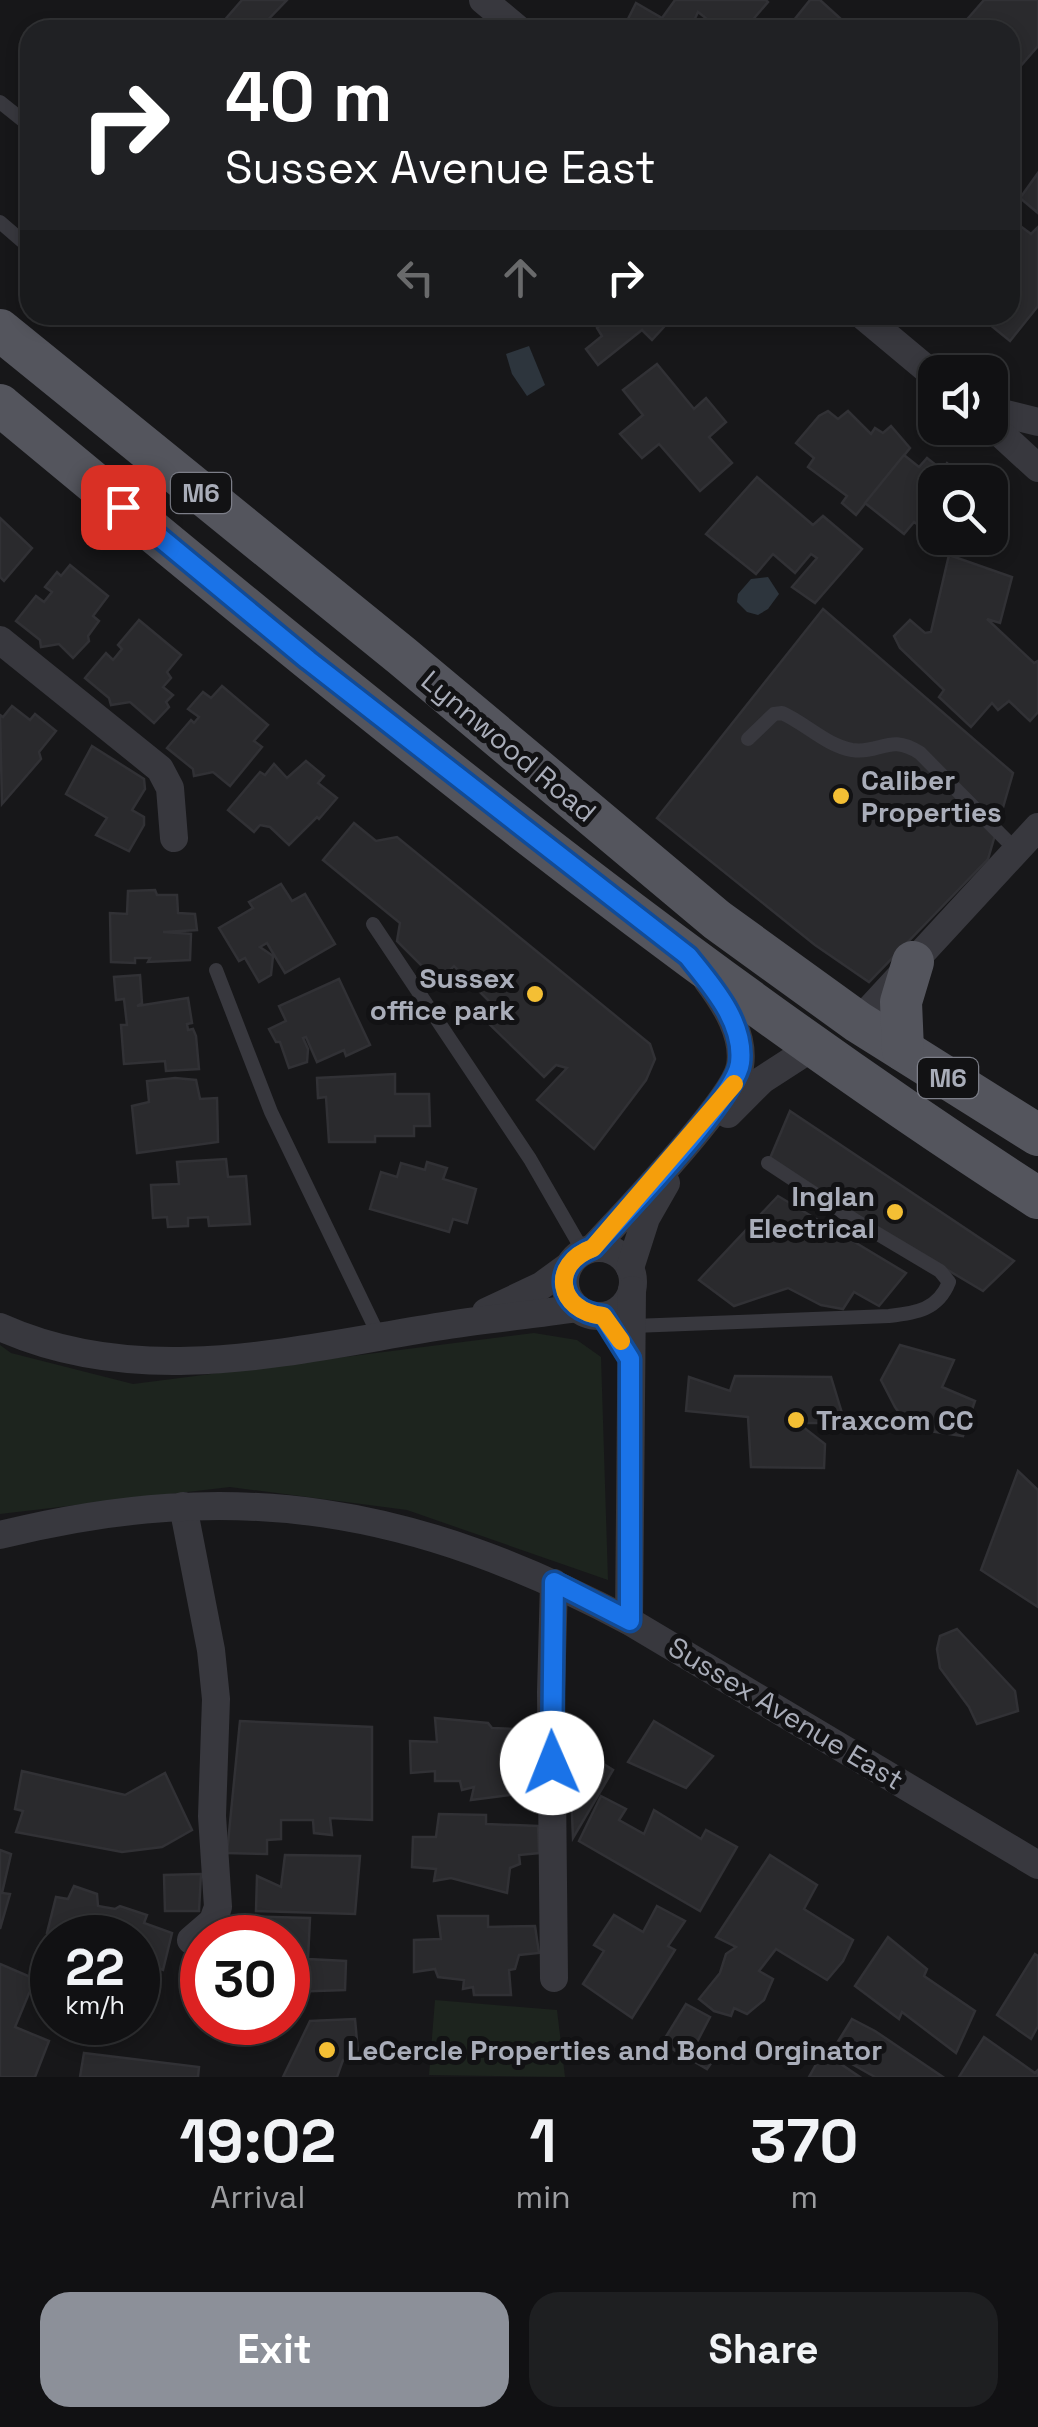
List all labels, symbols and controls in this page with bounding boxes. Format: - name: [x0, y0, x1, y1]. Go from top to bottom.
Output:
- text: 40 m: [225, 52, 392, 141]
- icon: right: [60, 60, 190, 190]
- text: Sussex Avenue East: [225, 139, 656, 196]
- icon: left: [388, 250, 443, 305]
- icon: ahead: [493, 250, 548, 305]
- icon: right: [598, 250, 653, 305]
- map controls: [918, 355, 1008, 555]
- button: sound: [918, 355, 1008, 445]
- pin: [81, 465, 166, 550]
- button: search: [918, 465, 1008, 555]
- road number: M6: [171, 473, 231, 513]
- icon: arrive: [96, 480, 151, 535]
- street label: Lynnwood Road: [414, 662, 604, 830]
- place label: Caliber Properties: [861, 762, 1002, 830]
- marker: Caliber Properties: [830, 785, 852, 807]
- place label: Sussex office park: [370, 960, 515, 1028]
- marker: Sussex office park: [524, 983, 546, 1005]
- road number: M6: [918, 1058, 978, 1098]
- place label: Inglan Electrical: [749, 1178, 875, 1246]
- marker: Inglan Electrical: [884, 1201, 906, 1223]
- place label: Traxcom CC: [816, 1402, 974, 1438]
- marker: Traxcom CC: [785, 1409, 807, 1431]
- street label: Sussex Avenue East: [662, 1629, 910, 1797]
- position arrow: [500, 1711, 604, 1815]
- speed limit sign: 30: [180, 1915, 310, 2045]
- text: 22: [65, 1936, 125, 2000]
- text: km/h: [65, 1989, 125, 2021]
- place label: LeCercle Properties and Bond Orginator: [347, 2032, 882, 2068]
- marker: LeCercle Properties and Bond Orginator: [316, 2039, 338, 2061]
- text: 19:02: [180, 2103, 336, 2180]
- text: 1: [530, 2103, 557, 2180]
- text: 370: [750, 2103, 858, 2180]
- text: Arrival: [210, 2177, 305, 2217]
- text: min: [516, 2177, 571, 2217]
- text: m: [791, 2177, 818, 2217]
- button: Exit: [40, 2292, 509, 2407]
- button: Share: [529, 2292, 998, 2407]

